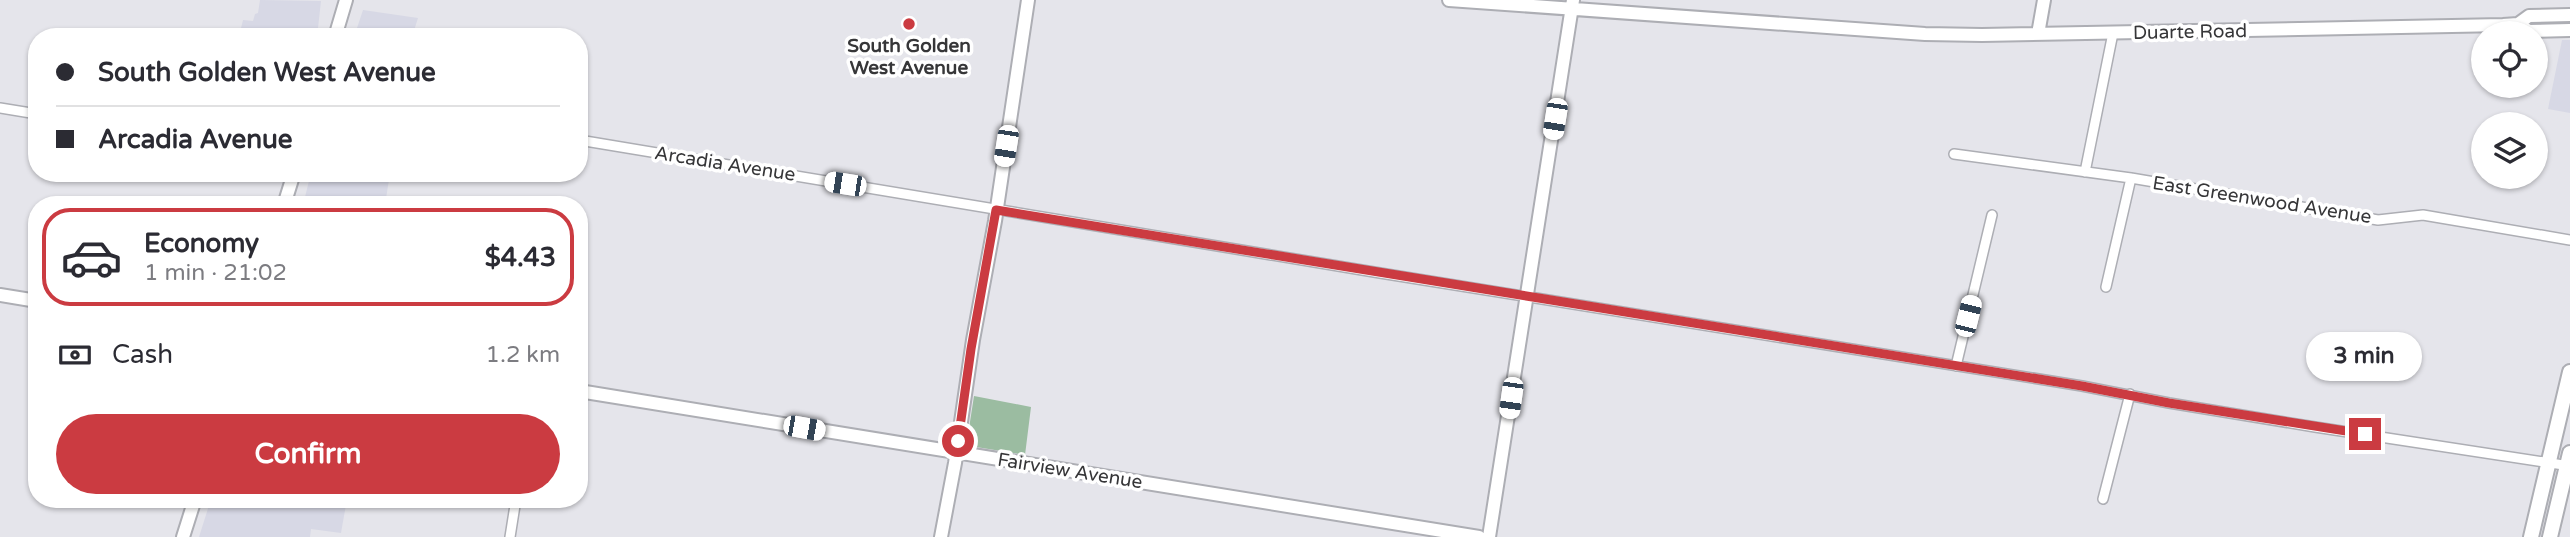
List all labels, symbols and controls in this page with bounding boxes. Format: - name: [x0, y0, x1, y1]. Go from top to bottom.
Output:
- marker: South Golden West Avenue: [901, 16, 917, 32]
- street label: Duarte Road: [2133, 20, 2247, 44]
- map controls: [2471, 21, 2548, 189]
- button: locate: [2471, 21, 2548, 98]
- place label: South Golden West Avenue: [847, 35, 971, 79]
- text: South Golden West Avenue: [98, 57, 436, 88]
- car: [1542, 97, 1569, 141]
- button: layers: [2471, 112, 2548, 189]
- text: Arcadia Avenue: [98, 124, 293, 155]
- car: [993, 124, 1020, 168]
- street label: Arcadia Avenue: [653, 142, 797, 186]
- car: [823, 170, 868, 198]
- street label: East Greenwood Avenue: [2151, 172, 2373, 228]
- icon: car: [60, 226, 123, 289]
- text: Economy: [144, 228, 259, 259]
- text: $4.43: [485, 242, 556, 273]
- text: 1 min · 21:02: [144, 259, 287, 287]
- car: [1953, 293, 1984, 339]
- callout: 3 min: [2307, 332, 2423, 382]
- icon: cash: [56, 336, 94, 374]
- text: Cash: [112, 339, 173, 370]
- text: 1.2 km: [486, 341, 560, 369]
- text: 3 min: [2333, 342, 2395, 370]
- car: [1498, 376, 1525, 420]
- button: Confirm: [56, 414, 560, 494]
- car: [782, 414, 827, 442]
- route end: [2349, 418, 2381, 450]
- route start: [942, 425, 974, 457]
- street label: Fairview Avenue: [996, 449, 1144, 493]

